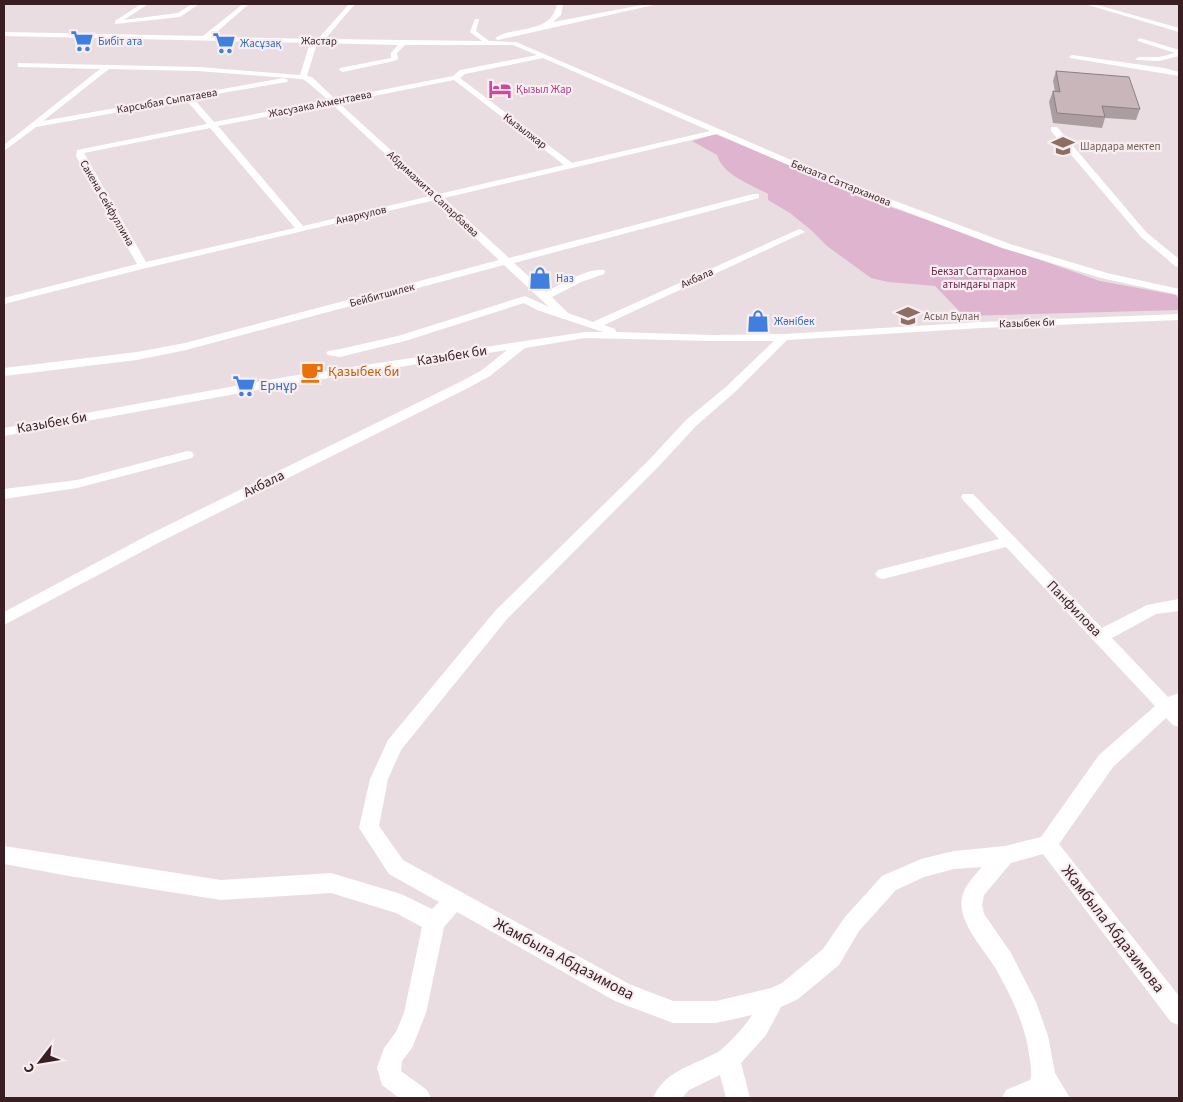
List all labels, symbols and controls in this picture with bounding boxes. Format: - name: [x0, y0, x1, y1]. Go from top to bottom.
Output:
- supermarket icon: Бибіт ата: [69, 28, 95, 54]
- supermarket icon: Жасұзақ: [211, 30, 237, 56]
- street label: Жастар: [301, 33, 337, 49]
- place label: Бибіт ата: [98, 34, 142, 49]
- place label: Жасұзақ: [240, 36, 281, 51]
- hotel icon: Қызыл Жар: [487, 76, 513, 102]
- place label: Қызыл Жар: [516, 82, 572, 97]
- street label: Карсыбая Сыпатаева: [116, 85, 218, 117]
- street label: Жасузака Ахментаева: [267, 87, 373, 121]
- street label: Кызылжар: [500, 110, 550, 152]
- school or university icon: Шардара мектеп: [1050, 133, 1076, 159]
- place label: Шардара мектеп: [1080, 139, 1161, 154]
- street label: Абдимажита Сапарбаева: [384, 147, 482, 241]
- street label: Бекзата Саттарханова: [789, 156, 893, 210]
- street label: Сакена Сейфуллина: [76, 157, 138, 249]
- street label: Анаркулов: [334, 202, 388, 228]
- street label: Акбала: [678, 264, 716, 292]
- park label: Бекзат Саттарханов атындағы парк: [931, 264, 1027, 292]
- shop icon: Наз: [527, 265, 553, 291]
- place label: Наз: [556, 271, 574, 286]
- street label: Бейбитшилек: [348, 279, 417, 311]
- school or university icon: Асыл Бұлан: [895, 303, 921, 329]
- shop icon: Жәнібек: [745, 308, 771, 334]
- place label: Асыл Бұлан: [924, 309, 979, 324]
- place label: Жәнібек: [774, 314, 815, 329]
- street label: Казыбек би: [999, 315, 1055, 331]
- street label: Казыбек би: [415, 341, 489, 371]
- cafe icon: Қазыбек би: [299, 359, 325, 385]
- place label: Қазыбек би: [328, 362, 399, 382]
- supermarket icon: Ернұр: [231, 373, 257, 399]
- place label: Ернұр: [260, 376, 298, 396]
- street label: Казыбек би: [15, 407, 89, 439]
- street label: Акбала: [240, 465, 288, 503]
- street label: Панфилова: [1042, 576, 1106, 642]
- street label: Жамбыла Абдазимова: [1056, 861, 1170, 997]
- street label: Жамбыла Абдазимова: [490, 913, 638, 1005]
- north arrow: [15, 1037, 65, 1087]
- text: С: [19, 1060, 40, 1077]

